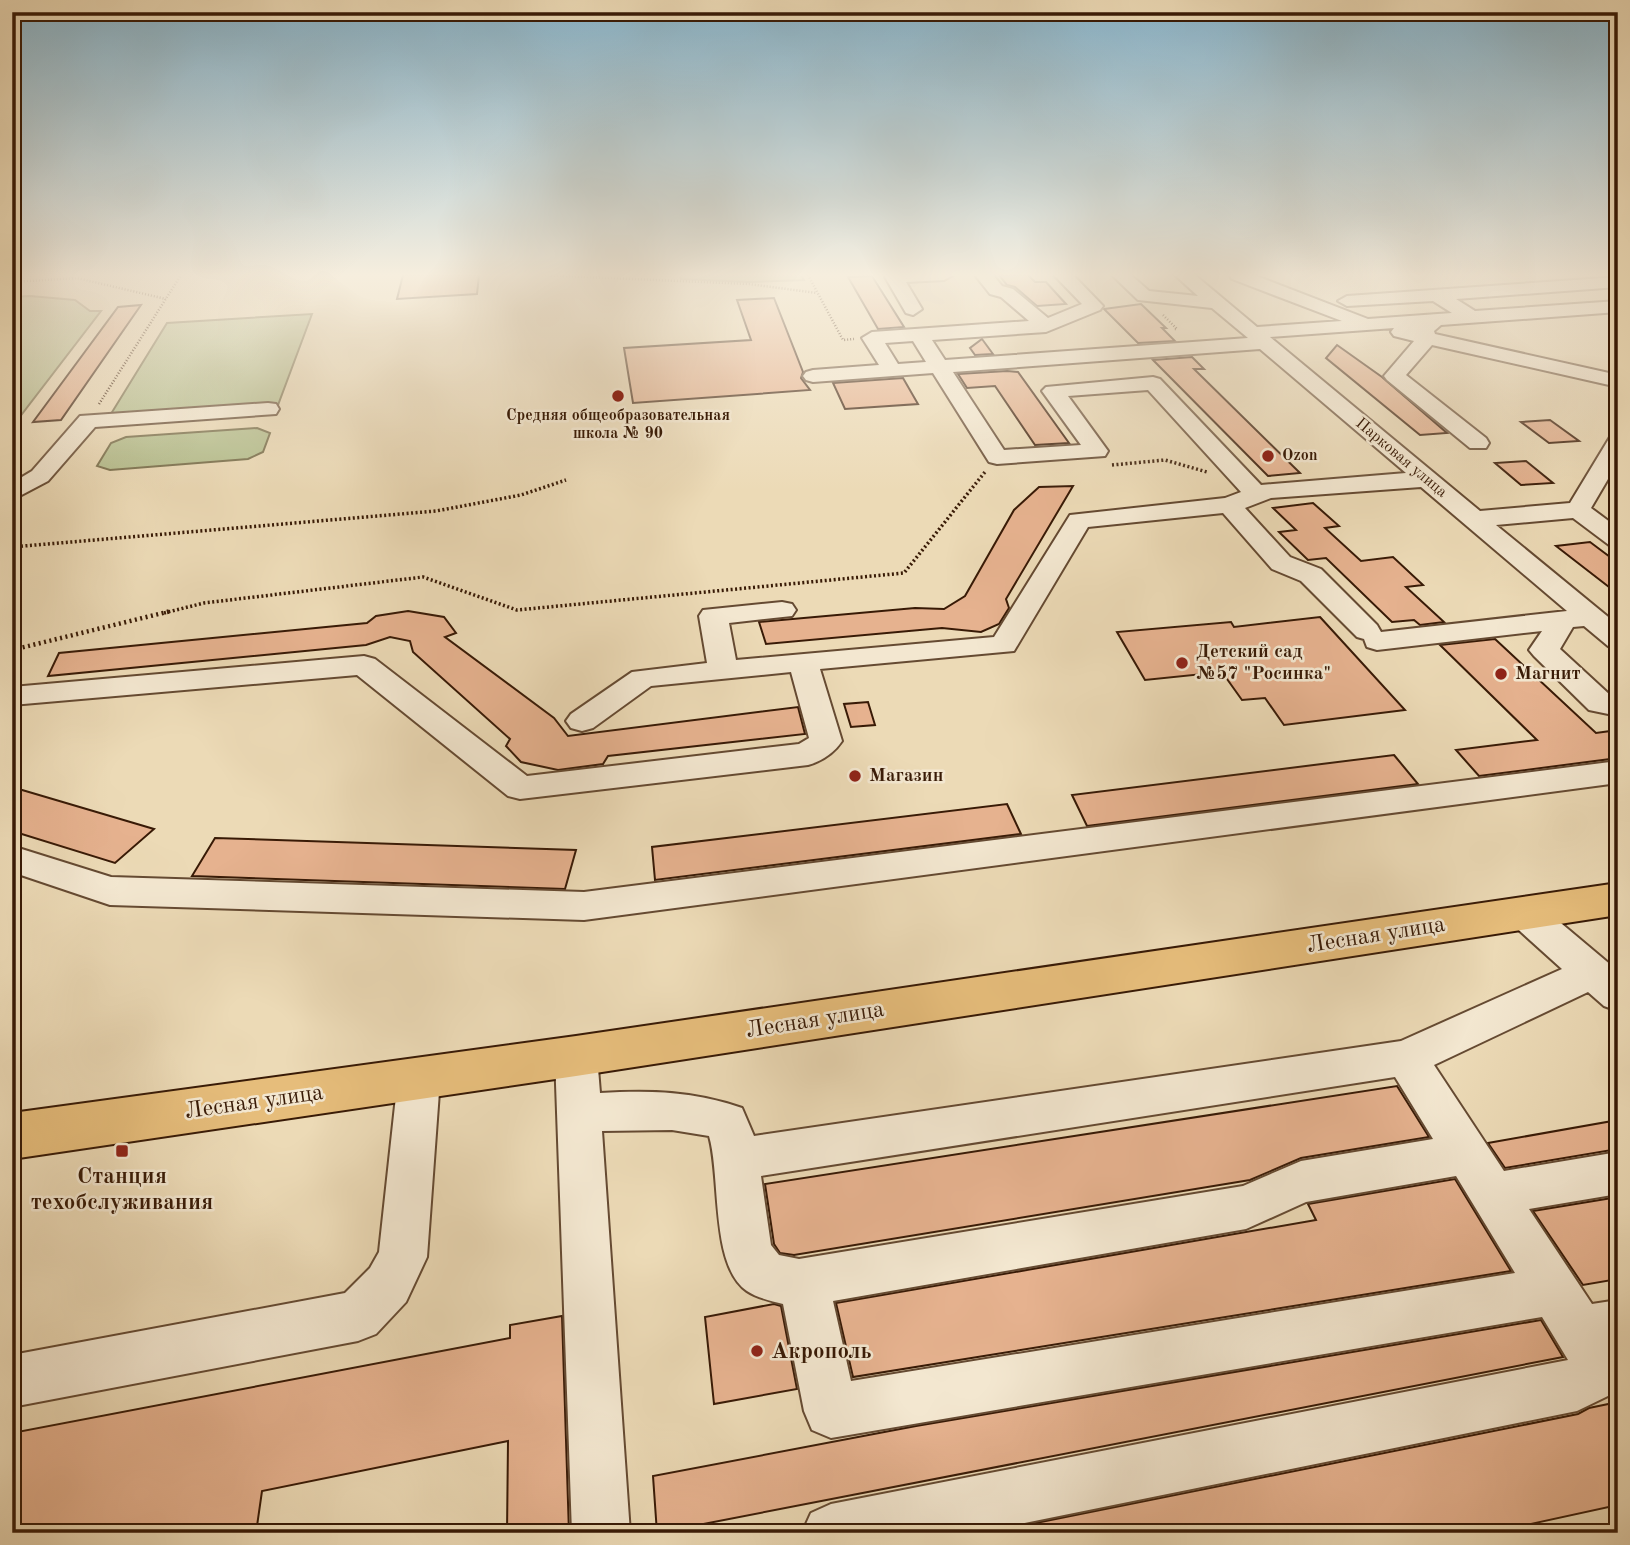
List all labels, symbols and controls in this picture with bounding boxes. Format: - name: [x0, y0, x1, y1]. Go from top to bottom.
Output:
- marker: Средняя общеобразовательная школа № 90: [610, 388, 626, 404]
- place label: Средняя общеобразовательная школа № 90: [506, 408, 730, 442]
- street label: Парковая улица: [1352, 415, 1450, 501]
- marker: Ozon: [1260, 448, 1276, 464]
- place label: Ozon: [1282, 448, 1318, 464]
- place label: Детский сад №57 "Росинка": [1196, 643, 1331, 684]
- marker: Детский сад №57 "Росинка": [1174, 655, 1190, 671]
- place label: Магнит: [1515, 665, 1581, 684]
- marker: Магнит: [1493, 666, 1509, 682]
- place label: Магазин: [869, 767, 943, 786]
- marker: Магазин: [847, 768, 863, 784]
- street label: Лесная улица: [1305, 913, 1447, 957]
- street label: Лесная улица: [744, 998, 886, 1042]
- street label: Лесная улица: [183, 1081, 325, 1123]
- marker: Станция техобслуживания: [114, 1143, 130, 1159]
- place label: Станция техобслуживания: [31, 1165, 213, 1214]
- place label: Акрополь: [771, 1340, 872, 1363]
- marker: Акрополь: [749, 1343, 765, 1359]

